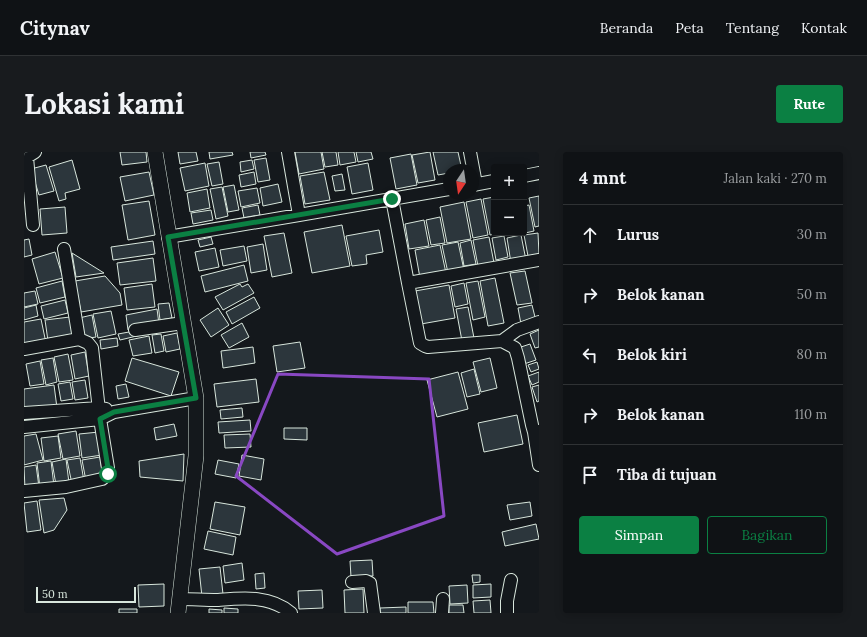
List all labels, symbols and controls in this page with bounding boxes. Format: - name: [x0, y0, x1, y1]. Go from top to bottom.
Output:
- text: Citynav: [20, 16, 90, 40]
- text: Beranda: [600, 19, 653, 37]
- text: Peta: [675, 19, 704, 37]
- text: Tentang: [726, 19, 779, 37]
- text: Kontak: [801, 19, 847, 37]
- button: Rute: [776, 85, 843, 123]
- text: Lokasi kami: [24, 86, 184, 122]
- north arrow: [443, 164, 479, 200]
- map controls: [491, 164, 527, 236]
- button: +: [491, 164, 527, 200]
- text: 4 mnt: [579, 167, 626, 189]
- text: Jalan kaki · 270 m: [724, 170, 827, 187]
- route end: [383, 190, 401, 208]
- button: −: [491, 200, 527, 236]
- icon: ahead: [579, 224, 601, 246]
- text: Lurus: [617, 225, 659, 244]
- text: 30 m: [797, 226, 827, 243]
- icon: right: [579, 284, 601, 306]
- text: Belok kanan: [617, 285, 705, 304]
- text: 50 m: [797, 286, 827, 303]
- icon: left: [579, 344, 601, 366]
- text: Belok kiri: [617, 345, 687, 364]
- text: 80 m: [797, 346, 827, 363]
- icon: right: [579, 404, 601, 426]
- text: Belok kanan: [617, 405, 705, 424]
- text: 110 m: [794, 406, 827, 423]
- icon: arrive: [579, 464, 601, 486]
- route start: [99, 465, 117, 483]
- text: Tiba di tujuan: [617, 465, 716, 484]
- button: Simpan: [579, 516, 699, 554]
- button: Bagikan: [707, 516, 827, 554]
- scale bar: [36, 585, 136, 604]
- text: 50 m: [42, 587, 68, 601]

